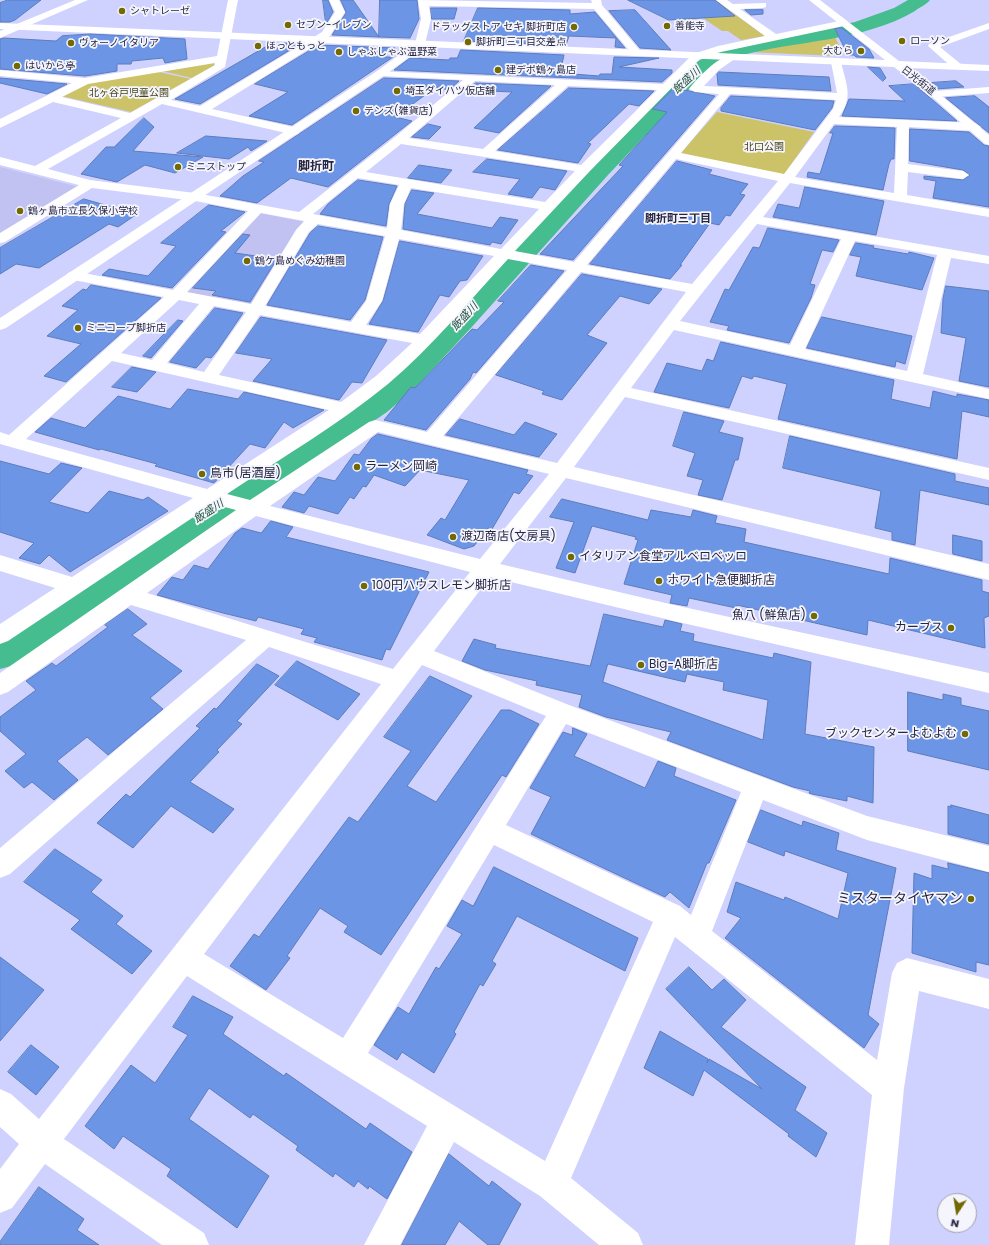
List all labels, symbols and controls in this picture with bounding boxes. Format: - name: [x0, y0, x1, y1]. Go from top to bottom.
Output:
- place label: シャトレーゼ: [130, 5, 190, 17]
- marker: シャトレーゼ: [117, 6, 127, 16]
- place label: セブン-イレブン: [296, 19, 372, 31]
- marker: セブン-イレブン: [283, 20, 293, 30]
- place label: 善能寺: [675, 20, 705, 32]
- place label: ドラッグストア セキ 脚折町店: [431, 21, 566, 33]
- marker: 善能寺: [662, 21, 672, 31]
- marker: ドラッグストア セキ 脚折町店: [569, 22, 579, 32]
- place label: ローソン: [910, 35, 950, 47]
- place label: 脚折町三丁目交差点: [476, 36, 566, 48]
- marker: ローソン: [897, 36, 907, 46]
- place label: ヴォーノイタリア: [79, 37, 159, 49]
- marker: 脚折町三丁目交差点: [463, 37, 473, 47]
- marker: ヴォーノイタリア: [66, 38, 76, 48]
- place label: ほっともっと: [266, 40, 326, 52]
- marker: ほっともっと: [253, 41, 263, 51]
- place label: 大むら: [823, 45, 853, 57]
- place label: しゃぶしゃぶ温野菜: [347, 46, 437, 58]
- marker: 大むら: [856, 46, 866, 56]
- marker: しゃぶしゃぶ温野菜: [334, 47, 344, 57]
- place label: はいから亭: [25, 60, 75, 72]
- marker: はいから亭: [12, 61, 22, 71]
- place label: 建デポ鶴ヶ島店: [506, 64, 576, 76]
- street label: 日光街道: [899, 64, 937, 98]
- marker: 建デポ鶴ヶ島店: [493, 65, 503, 75]
- water label: 飯盛川: [670, 65, 704, 97]
- place label: 埼玉ダイハツ仮店舗: [405, 85, 495, 97]
- marker: 埼玉ダイハツ仮店舗: [392, 86, 402, 96]
- park label: 北ヶ谷戸児童公園: [89, 87, 169, 99]
- place label: テンズ(雑貨店): [364, 105, 433, 117]
- marker: テンズ(雑貨店): [351, 106, 361, 116]
- park label: 北口公園: [744, 141, 784, 153]
- district label: 脚折町: [298, 160, 334, 174]
- place label: ミニストップ: [186, 161, 246, 173]
- marker: ミニストップ: [173, 162, 183, 172]
- place label: 鶴ヶ島市立長久保小学校: [28, 205, 138, 217]
- marker: 鶴ヶ島市立長久保小学校: [15, 206, 25, 216]
- district label: 脚折町三丁目: [645, 212, 711, 226]
- place label: 鶴ケ島めぐみ幼稚園: [255, 255, 345, 267]
- marker: 鶴ケ島めぐみ幼稚園: [242, 256, 252, 266]
- water label: 飯盛川: [449, 300, 481, 334]
- place label: ミニコープ脚折店: [86, 322, 166, 334]
- marker: ミニコープ脚折店: [73, 323, 83, 333]
- place label: ラーメン岡崎: [365, 460, 437, 474]
- marker: ラーメン岡崎: [352, 462, 362, 472]
- place label: 鳥市(居酒屋): [210, 467, 281, 481]
- marker: 鳥市(居酒屋): [197, 469, 207, 479]
- water label: 飯盛川: [192, 497, 226, 527]
- place label: 渡辺商店(文房具): [461, 530, 556, 544]
- marker: 渡辺商店(文房具): [448, 532, 458, 542]
- place label: イタリアン食堂アルベロベッロ: [579, 550, 747, 564]
- marker: イタリアン食堂アルベロベッロ: [566, 552, 576, 562]
- place label: ホワイト急便脚折店: [667, 574, 775, 588]
- marker: ホワイト急便脚折店: [654, 576, 664, 586]
- place label: 100円ハウスレモン脚折店: [372, 579, 511, 593]
- marker: 100円ハウスレモン脚折店: [359, 581, 369, 591]
- place label: 魚八 (鮮魚店): [732, 609, 806, 623]
- marker: 魚八 (鮮魚店): [809, 611, 819, 621]
- place label: カーブス: [895, 621, 943, 635]
- marker: カーブス: [946, 623, 956, 633]
- place label: Big-A脚折店: [649, 658, 718, 672]
- marker: Big-A脚折店: [636, 660, 646, 670]
- place label: ブックセンターよむよむ: [825, 727, 957, 741]
- marker: ブックセンターよむよむ: [960, 729, 970, 739]
- place label: ミスタータイヤマン: [837, 891, 963, 907]
- marker: ミスタータイヤマン: [966, 894, 976, 904]
- north arrow: [937, 1193, 977, 1233]
- text: N: [949, 1215, 960, 1232]

